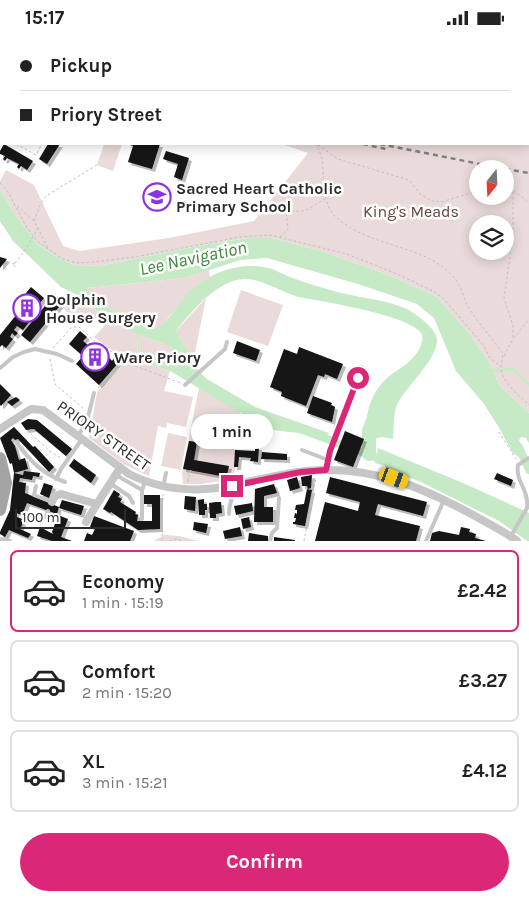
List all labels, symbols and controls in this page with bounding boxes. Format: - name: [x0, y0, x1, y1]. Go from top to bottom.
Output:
- text: 15:17: [25, 7, 64, 29]
- text: Pickup: [50, 55, 112, 77]
- text: Priory Street: [50, 104, 162, 126]
- north arrow: [469, 160, 514, 205]
- map controls: [469, 160, 514, 260]
- place label: Sacred Heart Catholic Primary School: [176, 179, 342, 216]
- school or university icon: Sacred Heart Catholic Primary School: [142, 182, 172, 212]
- park label: King's Meads: [363, 202, 459, 221]
- button: layers: [469, 215, 514, 260]
- water label: Lee Navigation: [137, 236, 249, 280]
- place label: Dolphin House Surgery: [46, 290, 156, 327]
- building icon: Dolphin House Surgery: [12, 293, 42, 323]
- building icon: Ware Priory: [80, 342, 110, 372]
- place label: Ware Priory: [114, 348, 201, 367]
- route start: [347, 367, 369, 389]
- street label: PRIORY STREET: [53, 396, 154, 475]
- callout: 1 min: [191, 413, 273, 449]
- text: 1 min: [212, 422, 252, 441]
- car: [377, 466, 410, 490]
- route end: [221, 475, 243, 497]
- scale bar: [15, 506, 126, 529]
- text: 100 m: [22, 509, 60, 526]
- icon: car: [22, 569, 67, 614]
- text: Economy: [82, 571, 164, 593]
- text: £2.42: [457, 580, 507, 602]
- text: 1 min · 15:19: [82, 593, 164, 612]
- icon: car: [22, 659, 67, 704]
- text: Comfort: [82, 661, 156, 683]
- text: £3.27: [459, 670, 507, 692]
- text: 2 min · 15:20: [82, 683, 172, 702]
- icon: car: [22, 749, 67, 794]
- text: XL: [82, 751, 104, 773]
- text: £4.12: [462, 760, 507, 782]
- text: 3 min · 15:21: [82, 773, 168, 792]
- button: Confirm: [20, 833, 509, 891]

